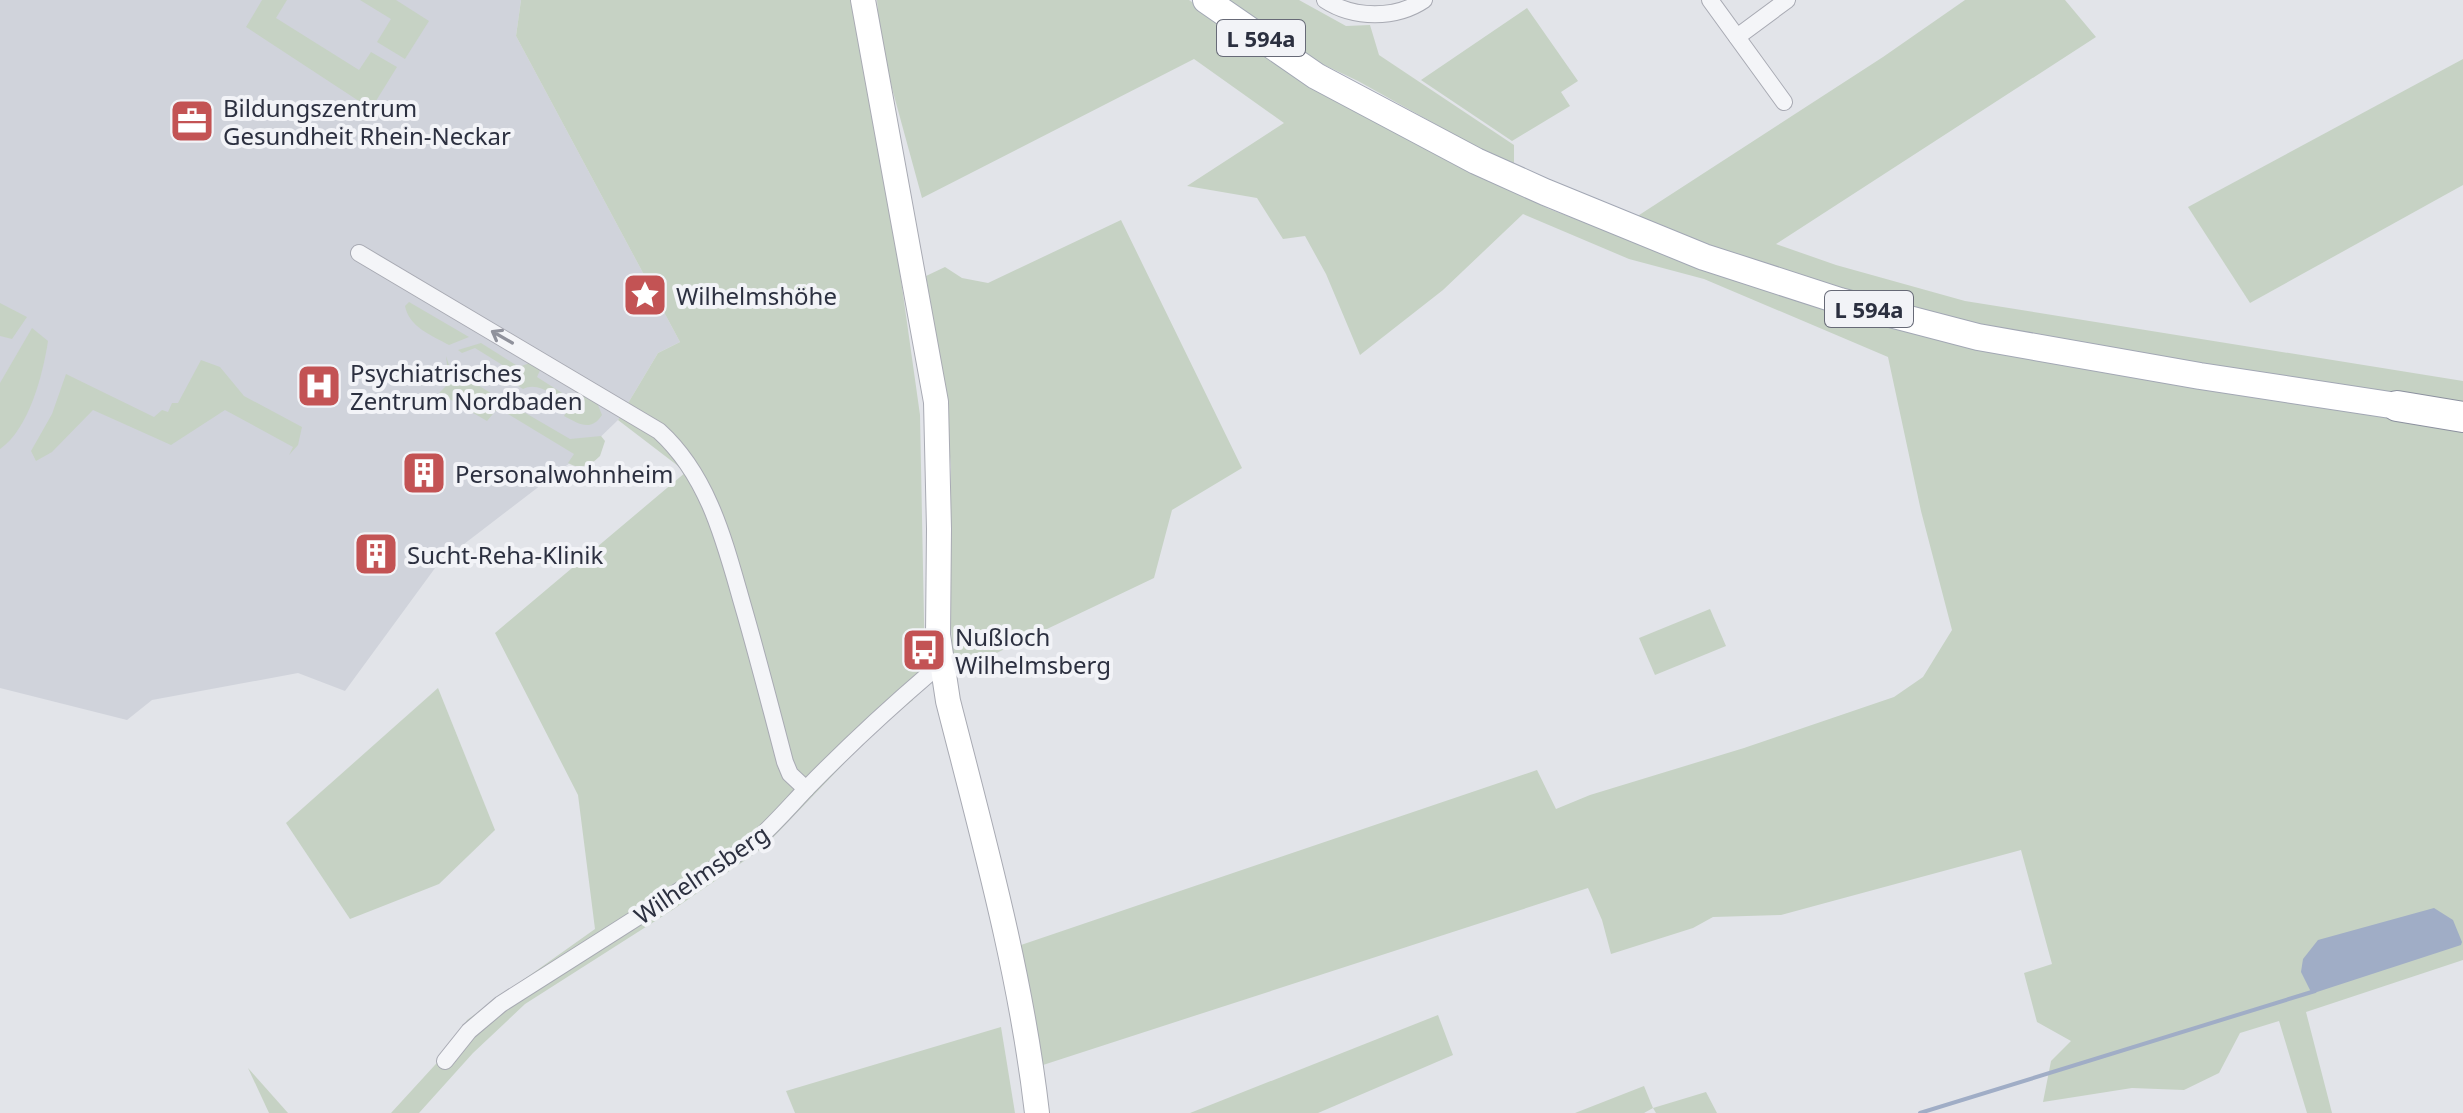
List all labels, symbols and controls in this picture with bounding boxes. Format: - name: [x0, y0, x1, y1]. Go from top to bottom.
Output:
- road number: L 594a: [1217, 20, 1305, 56]
- place label: Bildungszentrum Gesundheit Rhein-Neckar: [223, 91, 511, 152]
- office icon: Bildungszentrum Gesundheit Rhein-Neckar: [168, 97, 216, 145]
- place icon: Wilhelmshöhe: [621, 271, 669, 319]
- place label: Wilhelmshöhe: [676, 279, 837, 312]
- road number: L 594a: [1825, 291, 1913, 327]
- one-way arrow: [491, 329, 514, 345]
- place label: Psychiatrisches Zentrum Nordbaden: [350, 356, 583, 417]
- hospital icon: Psychiatrisches Zentrum Nordbaden: [295, 362, 343, 410]
- building icon: Personalwohnheim: [400, 449, 448, 497]
- place label: Personalwohnheim: [455, 457, 674, 490]
- building icon: Sucht-Reha-Klinik: [352, 530, 400, 578]
- place label: Sucht-Reha-Klinik: [407, 538, 604, 571]
- place label: Nußloch Wilhelmsberg: [955, 620, 1111, 681]
- bus stop icon: Nußloch Wilhelmsberg: [900, 626, 948, 674]
- street label: Wilhelmsberg: [627, 817, 775, 931]

